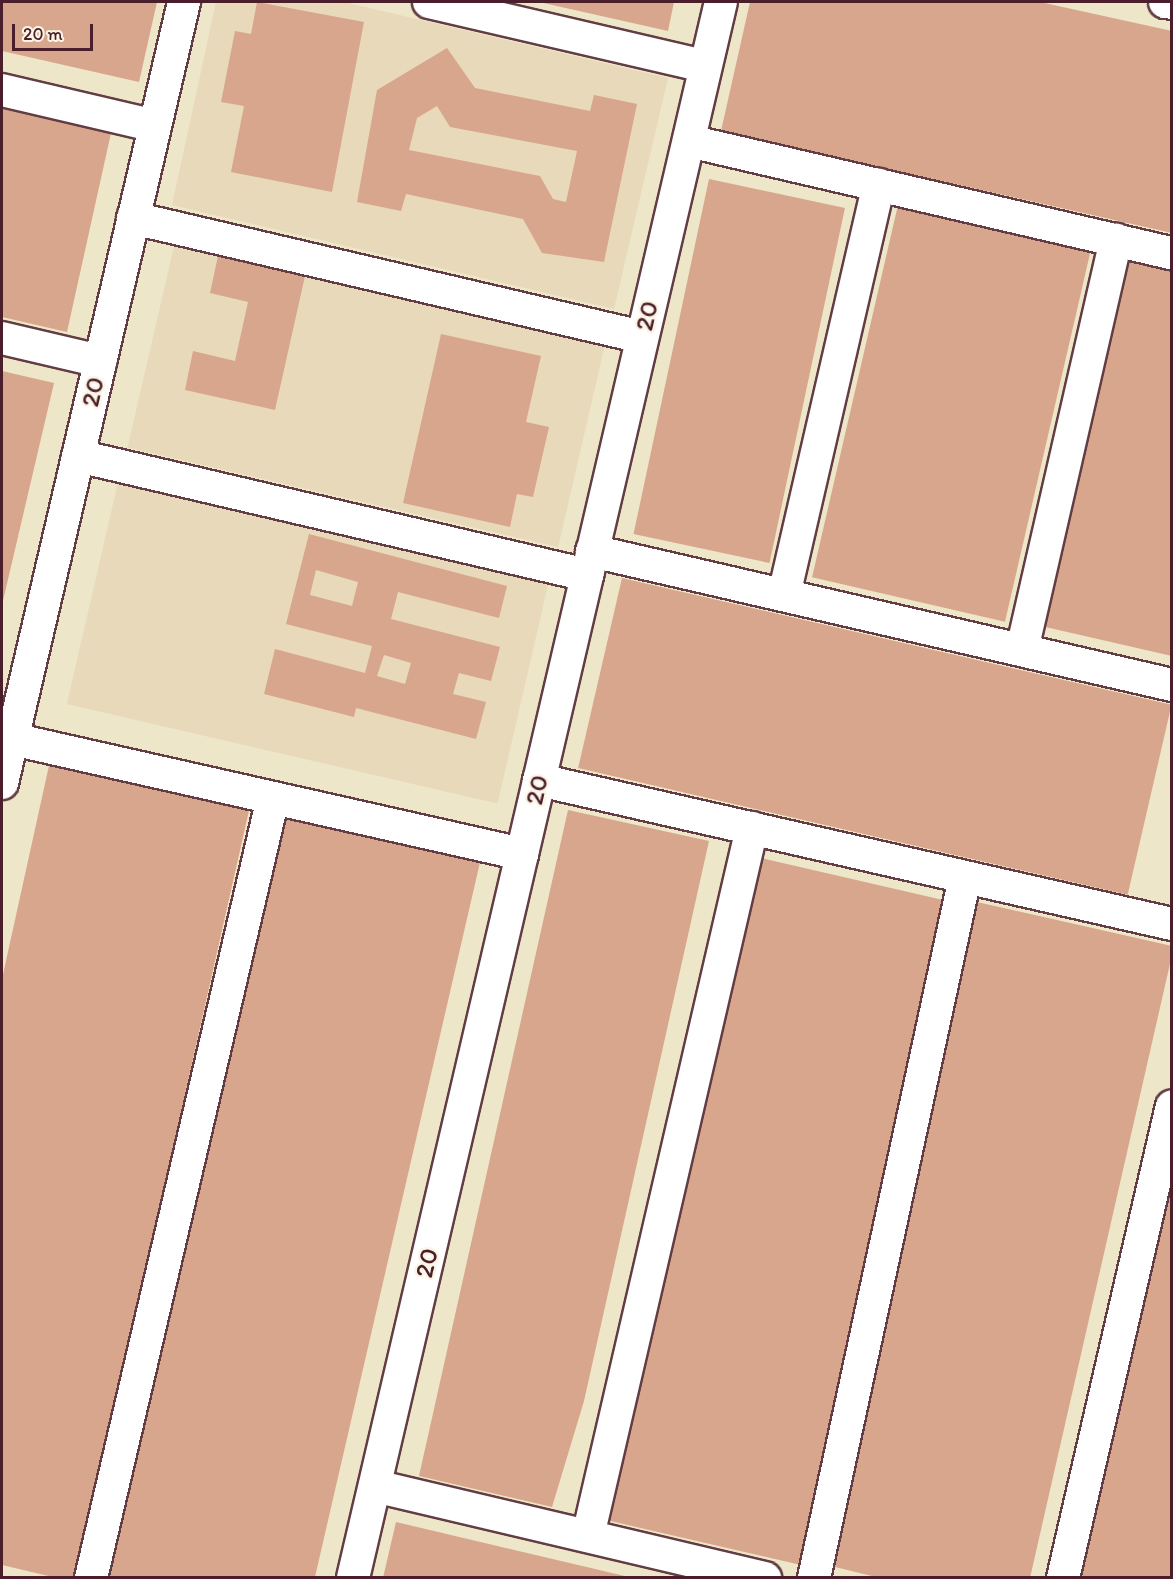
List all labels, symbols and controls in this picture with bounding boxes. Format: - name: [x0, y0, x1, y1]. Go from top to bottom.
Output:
- scale bar: [15, 12, 96, 50]
- text: 20 m: [23, 23, 63, 45]
- street label: 20: [628, 298, 666, 334]
- street label: 20: [74, 374, 112, 410]
- street label: 20: [518, 772, 556, 808]
- street label: 20: [408, 1245, 446, 1281]

